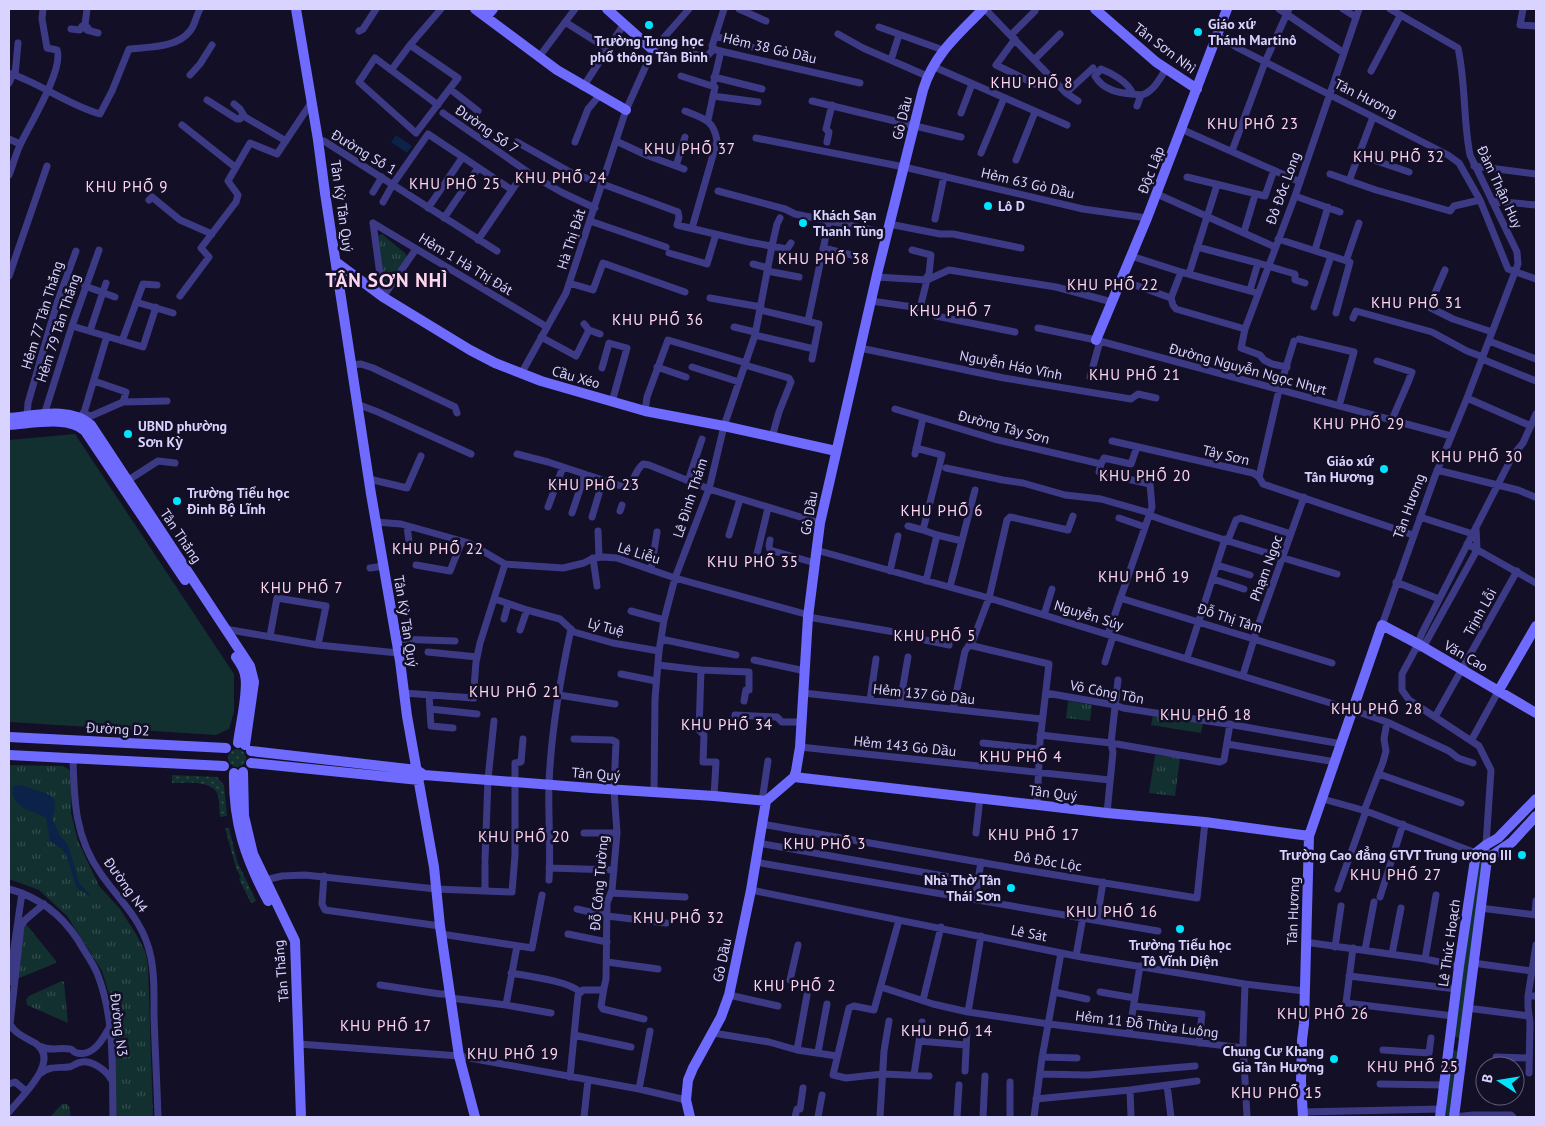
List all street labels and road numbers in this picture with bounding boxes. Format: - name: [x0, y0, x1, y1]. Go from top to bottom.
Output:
- street label: Tân Sơn Nhì: [1130, 19, 1200, 77]
- street label: Hẻm 38 Gò Dầu: [721, 28, 819, 68]
- street label: Tân Hương: [1332, 75, 1400, 121]
- street label: Gò Dầu: [888, 94, 916, 142]
- street label: Đường Số 7: [451, 100, 522, 157]
- street label: Đường Số 1: [327, 125, 400, 179]
- street label: Đàm Thận Huy: [1473, 142, 1527, 232]
- street label: Độc Lập: [1133, 144, 1168, 197]
- street label: Đô Đốc Long: [1261, 149, 1304, 228]
- street label: Tân Kỳ Tân Quý: [327, 159, 357, 254]
- street label: Hẻm 63 Gò Dầu: [979, 163, 1077, 203]
- street label: Hà Thị Đát: [553, 206, 589, 272]
- street label: Hẻm 1 Hà Thị Đát: [416, 229, 516, 299]
- street label: Hẻm 77 Tân Thắng: [17, 259, 67, 371]
- street label: Hẻm 79 Tân Thắng: [32, 271, 84, 385]
- street label: Đường Nguyễn Ngọc Nhựt: [1166, 339, 1329, 399]
- street label: Nguyễn Háo Vĩnh: [958, 346, 1064, 384]
- street label: Cầu Xéo: [550, 362, 602, 392]
- street label: Đường Tây Sơn: [955, 406, 1052, 448]
- street label: Tây Sơn: [1201, 441, 1251, 469]
- street label: Lê Đình Thám: [669, 456, 711, 540]
- street label: Tân Hương: [1389, 471, 1429, 541]
- street label: Gò Dầu: [796, 490, 822, 536]
- street label: Tân Thắng: [156, 505, 206, 567]
- street label: Phạm Ngọc: [1246, 532, 1286, 604]
- street label: Lê Liễu: [616, 538, 662, 568]
- street label: Tân Kỳ Tân Quý: [390, 574, 422, 669]
- street label: Trịnh Lỗi: [1460, 585, 1500, 639]
- street label: Nguyễn Súy: [1052, 596, 1126, 634]
- street label: Đỗ Thị Tâm: [1194, 599, 1265, 637]
- street label: Lý Tuệ: [586, 614, 626, 641]
- street label: Văn Cao: [1440, 636, 1491, 676]
- street label: Võ Công Tồn: [1067, 676, 1146, 708]
- street label: Hẻm 137 Gò Dầu: [872, 680, 976, 708]
- street label: Đường D2: [85, 718, 150, 740]
- street label: Hẻm 143 Gò Dầu: [853, 732, 957, 760]
- street label: Tân Quý: [571, 763, 621, 785]
- street label: Tân Quý: [1028, 781, 1079, 805]
- street label: Đỗ Công Tường: [586, 835, 612, 932]
- street label: Đô Đốc Lộc: [1012, 847, 1083, 875]
- street label: Đường N4: [99, 853, 152, 916]
- street label: Tân Hương: [1283, 877, 1303, 945]
- street label: Lê Thúc Hoạch: [1434, 898, 1464, 988]
- street label: Lê Sát: [1009, 921, 1049, 945]
- street label: Gò Dầu: [709, 936, 735, 984]
- street label: Tân Thắng: [269, 939, 293, 1003]
- street label: Đường N3: [106, 991, 132, 1058]
- street label: Hẻm 11 Đỗ Thừa Luông: [1074, 1006, 1220, 1042]

